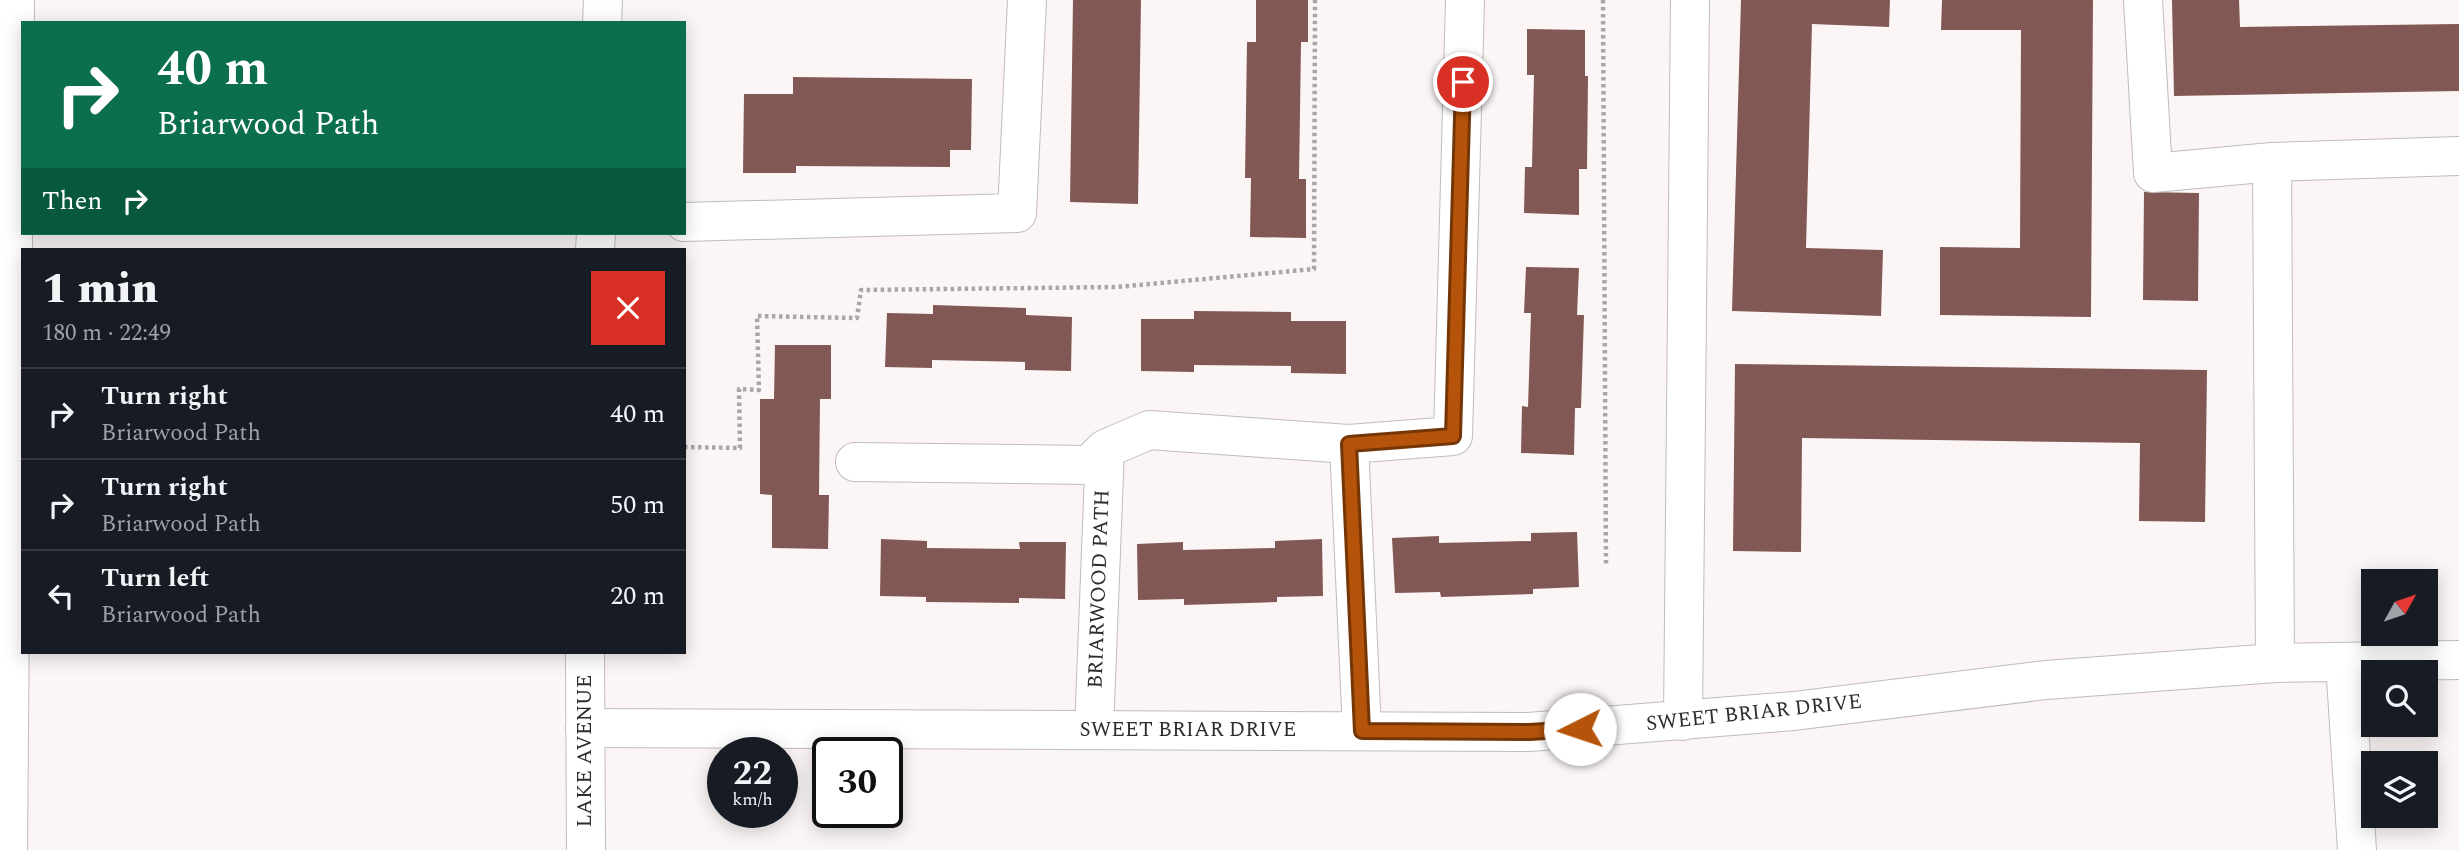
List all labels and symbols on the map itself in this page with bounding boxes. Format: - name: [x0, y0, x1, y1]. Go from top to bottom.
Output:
- pin: [1433, 52, 1493, 112]
- street label: BRIARWOOD PATH: [1080, 489, 1118, 689]
- north arrow: [2361, 569, 2438, 646]
- street label: LAKE AVENUE: [569, 675, 601, 827]
- street label: SWEET BRIAR DRIVE: [1644, 686, 1864, 740]
- position arrow: [1543, 692, 1617, 766]
- street label: SWEET BRIAR DRIVE: [1080, 714, 1296, 746]
- speed limit sign: 30: [812, 737, 903, 828]

